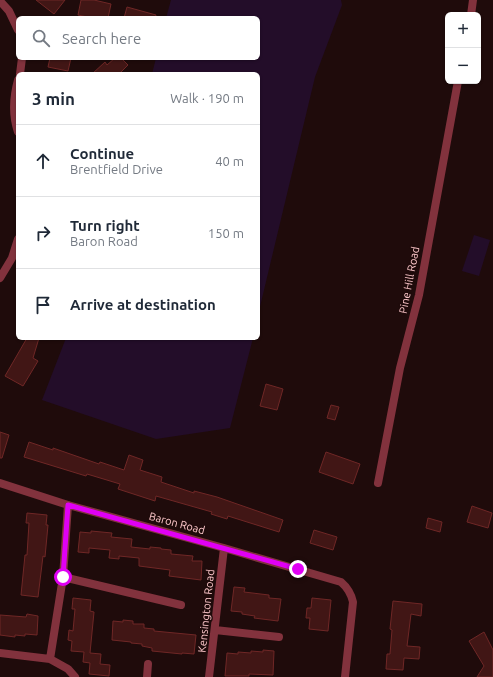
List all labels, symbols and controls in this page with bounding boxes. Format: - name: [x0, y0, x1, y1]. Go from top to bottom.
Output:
- map controls: [445, 12, 481, 84]
- button: +: [445, 12, 481, 48]
- search box: [16, 16, 260, 60]
- icon: search: [30, 27, 52, 49]
- text: Search here: [62, 30, 141, 47]
- button: −: [445, 48, 481, 84]
- text: 3 min: [32, 89, 75, 108]
- text: Walk · 190 m: [170, 91, 244, 105]
- text: Continue: [70, 145, 134, 162]
- icon: ahead: [32, 150, 54, 172]
- text: 40 m: [215, 154, 244, 168]
- text: Brentfield Drive: [70, 162, 163, 176]
- text: Turn right: [70, 217, 140, 234]
- icon: right: [32, 222, 54, 244]
- text: 150 m: [208, 226, 244, 240]
- text: Baron Road: [70, 234, 138, 248]
- street label: Pine Hill Road: [397, 245, 421, 315]
- icon: arrive: [32, 294, 54, 316]
- text: Arrive at destination: [70, 296, 216, 313]
- street label: Baron Road: [148, 510, 206, 536]
- route end: [289, 560, 307, 578]
- route start: [54, 568, 72, 586]
- street label: Kensington Road: [196, 569, 216, 653]

